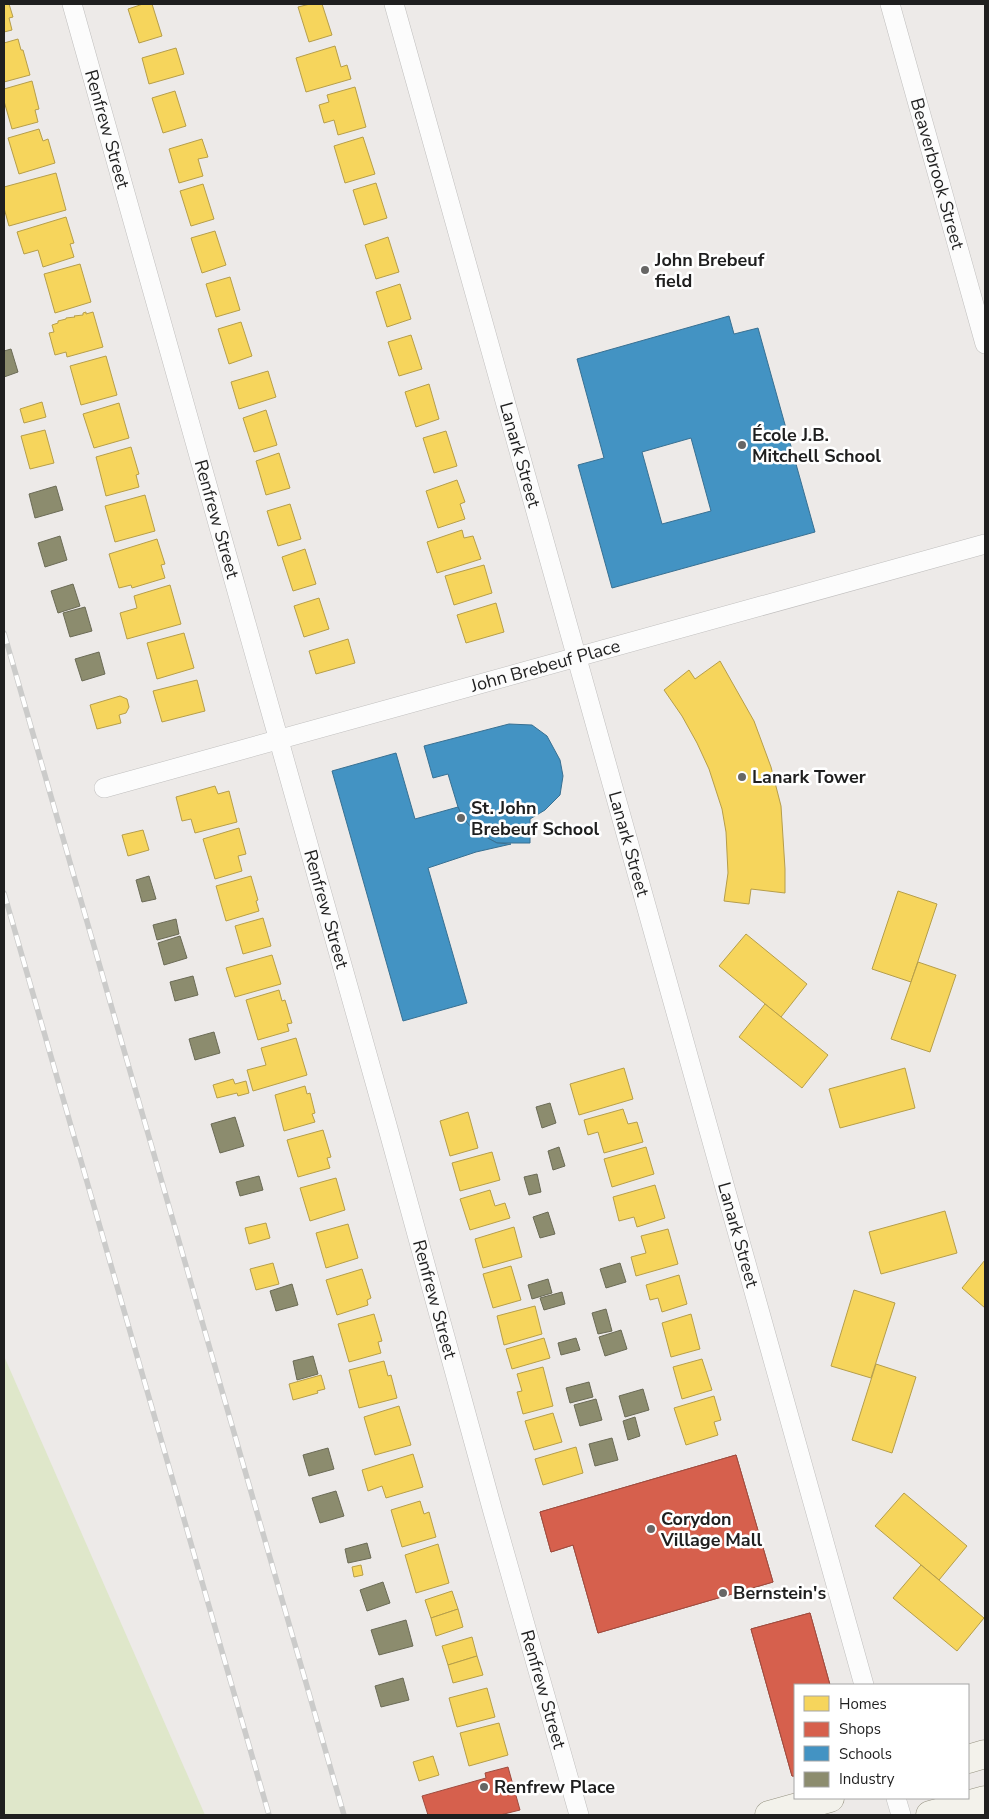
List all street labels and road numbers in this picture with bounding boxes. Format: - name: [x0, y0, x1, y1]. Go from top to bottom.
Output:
- street label: Renfrew Street: [79, 67, 135, 192]
- street label: Beaverbrook Street: [905, 95, 970, 253]
- street label: Lanark Street: [494, 399, 546, 511]
- street label: Renfrew Street: [189, 457, 245, 582]
- street label: John Brebeuf Place: [467, 634, 623, 698]
- street label: Lanark Street: [603, 788, 655, 900]
- street label: Renfrew Street: [298, 847, 355, 972]
- street label: Lanark Street: [712, 1179, 764, 1291]
- street label: Renfrew Street: [407, 1237, 463, 1362]
- street label: Renfrew Street: [515, 1627, 572, 1752]

